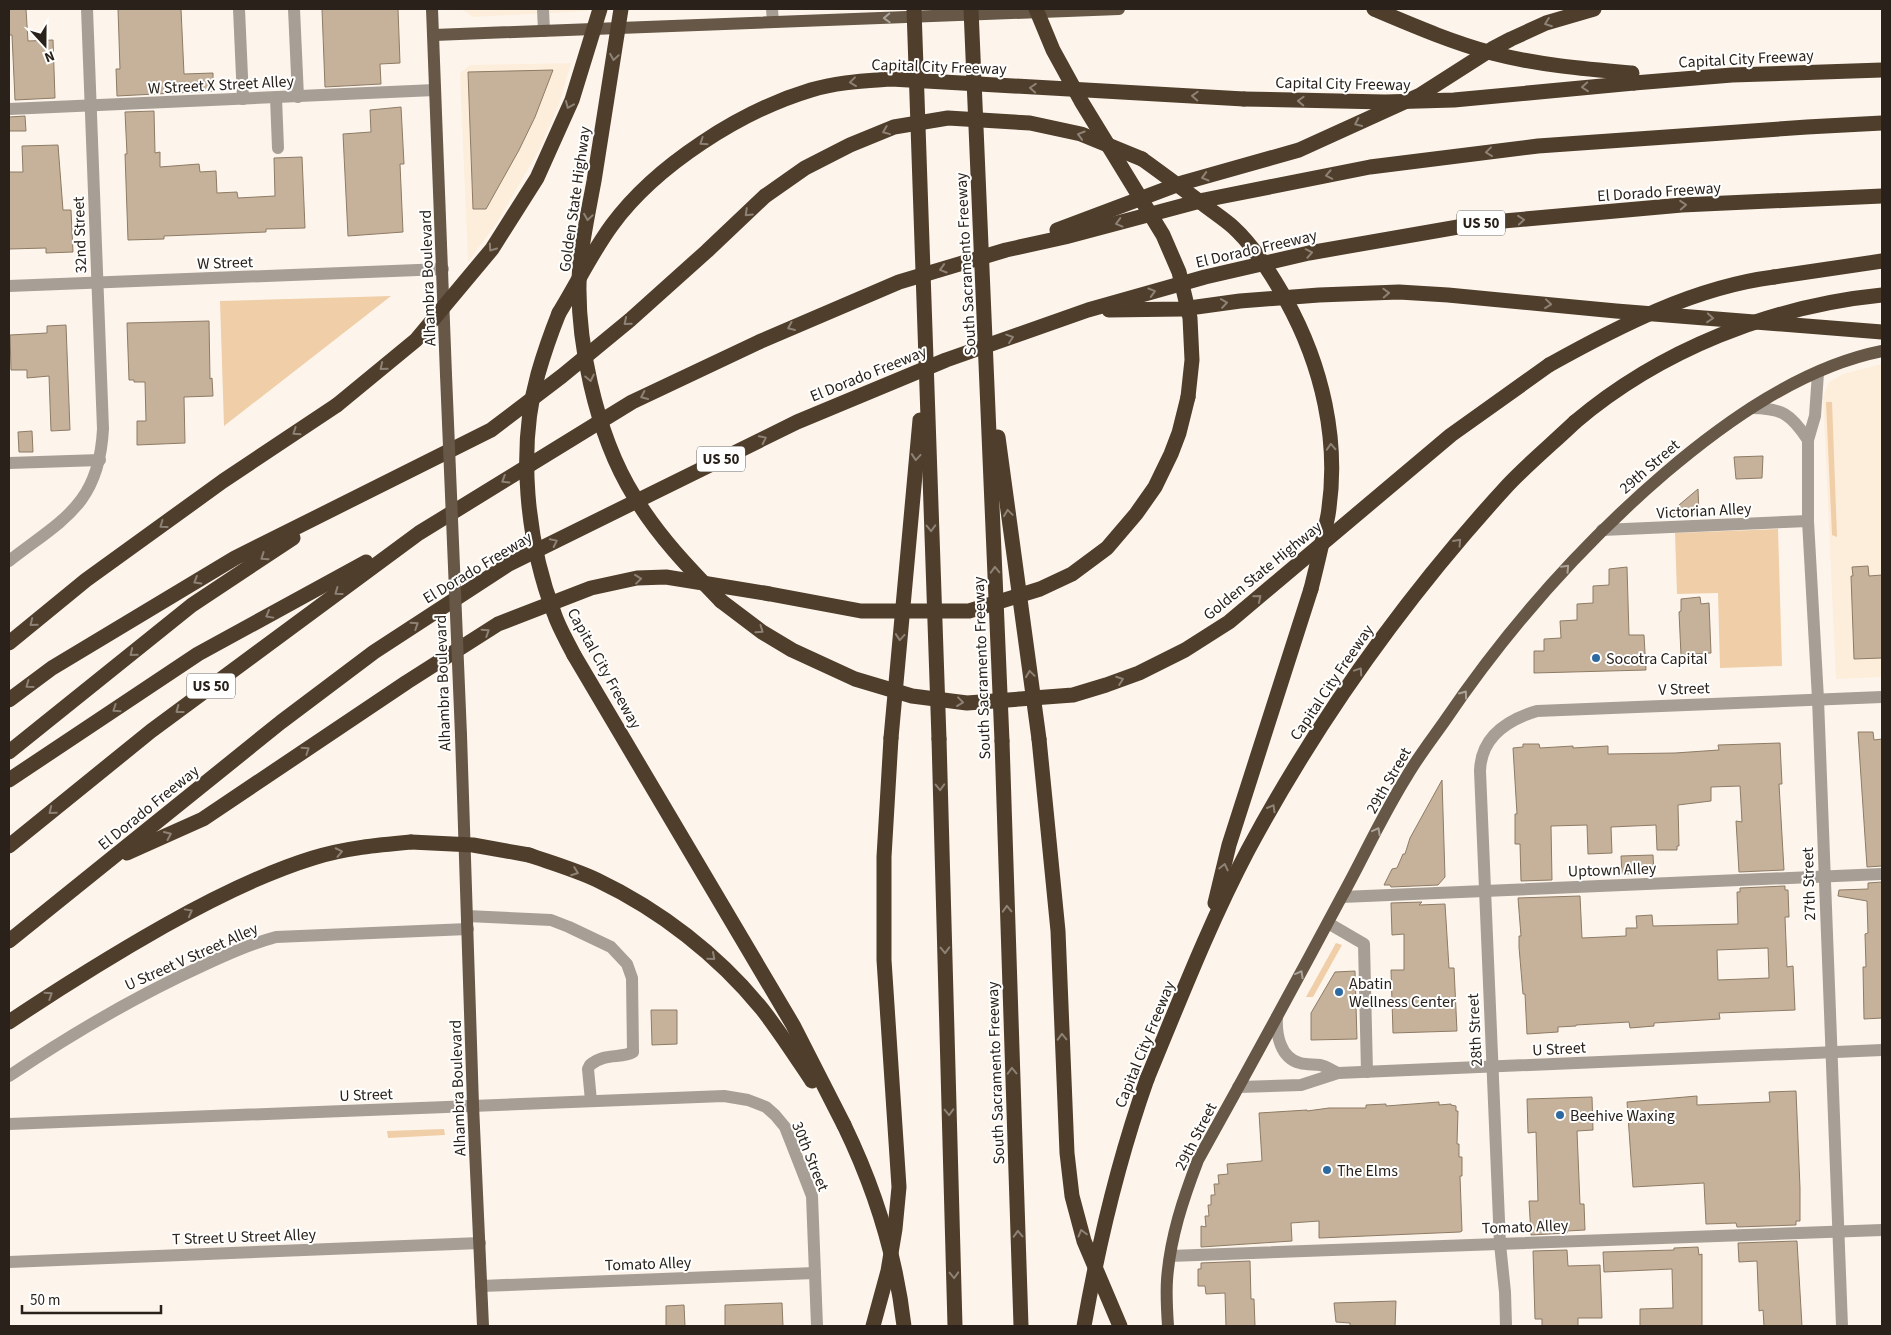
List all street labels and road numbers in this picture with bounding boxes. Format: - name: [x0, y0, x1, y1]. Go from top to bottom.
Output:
- street label: Capital City Freeway: [1678, 44, 1815, 74]
- street label: Capital City Freeway: [871, 54, 1008, 80]
- street label: W Street X Street Alley: [148, 70, 295, 100]
- street label: Capital City Freeway: [1275, 72, 1411, 96]
- street label: Golden State Highway: [554, 124, 596, 273]
- street label: South Sacramento Freeway: [950, 171, 982, 356]
- street label: El Dorado Freeway: [1596, 177, 1722, 207]
- street label: 32nd Street: [68, 196, 92, 274]
- street label: Alhambra Boulevard: [415, 209, 441, 347]
- road number: US 50: [1457, 210, 1505, 236]
- street label: El Dorado Freeway: [1193, 224, 1320, 274]
- street label: W Street: [197, 251, 254, 275]
- street label: El Dorado Freeway: [807, 340, 930, 407]
- street label: 29th Street: [1615, 434, 1685, 499]
- road number: US 50: [697, 446, 745, 472]
- street label: Victorian Alley: [1656, 498, 1753, 524]
- street label: Golden State Highway: [1199, 516, 1327, 626]
- street label: El Dorado Freeway: [419, 526, 537, 609]
- street label: South Sacramento Freeway: [968, 576, 996, 760]
- street label: Capital City Freeway: [562, 604, 647, 733]
- street label: Alhambra Boulevard: [430, 614, 456, 752]
- street label: Capital City Freeway: [1285, 620, 1379, 745]
- road number: US 50: [187, 674, 235, 698]
- street label: V Street: [1658, 677, 1711, 701]
- street label: 29th Street: [1361, 743, 1417, 818]
- street label: El Dorado Freeway: [94, 760, 204, 855]
- street label: 27th Street: [1797, 846, 1821, 921]
- street label: Uptown Alley: [1567, 857, 1657, 883]
- street label: U Street V Street Alley: [121, 917, 262, 996]
- street label: Capital City Freeway: [1109, 977, 1181, 1111]
- street label: South Sacramento Freeway: [982, 981, 1010, 1165]
- street label: 28th Street: [1462, 992, 1488, 1067]
- street label: Alhambra Boulevard: [445, 1019, 471, 1157]
- street label: U Street: [1532, 1037, 1587, 1061]
- street label: U Street: [339, 1083, 394, 1107]
- street label: 29th Street: [1169, 1098, 1223, 1174]
- street label: 30th Street: [786, 1118, 834, 1195]
- street label: Tomato Alley: [1481, 1214, 1569, 1240]
- street label: T Street U Street Alley: [172, 1223, 317, 1251]
- street label: Tomato Alley: [604, 1251, 692, 1277]

